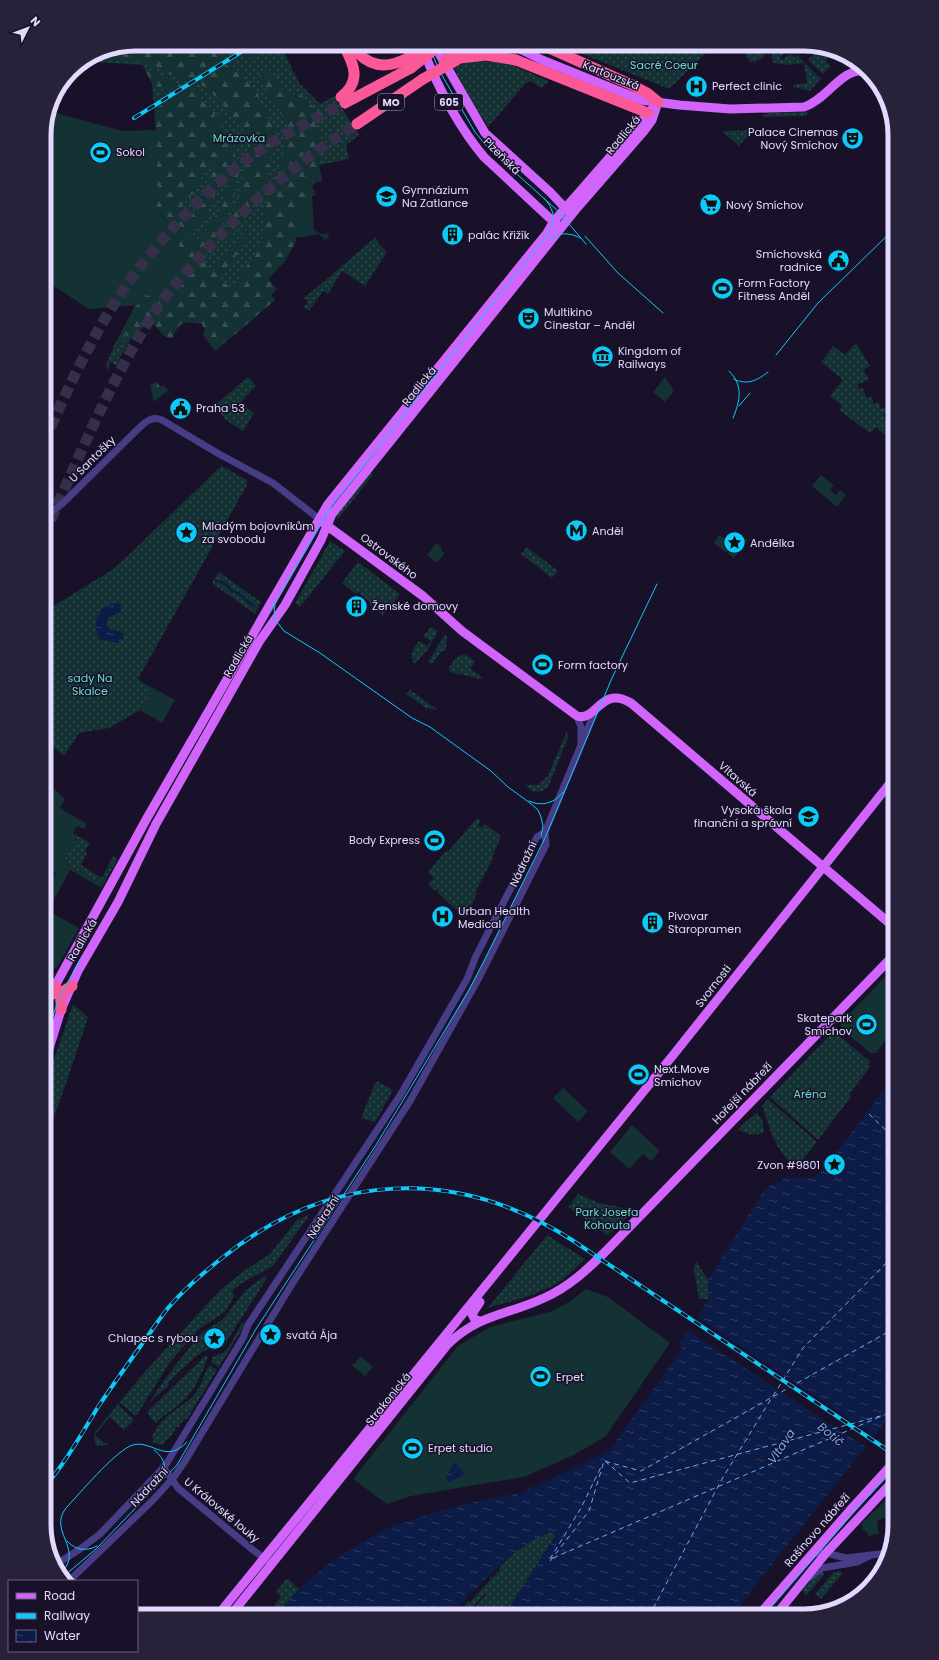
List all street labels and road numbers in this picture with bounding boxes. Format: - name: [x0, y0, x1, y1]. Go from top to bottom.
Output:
- street label: Kartouzská: [580, 56, 642, 94]
- road number: MO: [378, 94, 404, 110]
- road number: 605: [435, 94, 463, 110]
- street label: Radlická: [602, 112, 644, 158]
- street label: Plzeňská: [480, 134, 524, 178]
- street label: Radlická: [398, 363, 440, 409]
- street label: U Santošky: [65, 432, 119, 486]
- street label: Ostrovského: [357, 529, 421, 583]
- street label: Radlická: [219, 632, 257, 680]
- street label: Vltavská: [715, 758, 761, 800]
- street label: Nádražní: [505, 838, 541, 890]
- street label: Radlická: [63, 916, 101, 964]
- street label: Svornosti: [691, 961, 735, 1011]
- street label: Hořejší nábřeží: [708, 1058, 776, 1127]
- street label: Nádražní: [303, 1192, 343, 1242]
- street label: Strakonická: [362, 1369, 414, 1429]
- street label: Nádražní: [126, 1463, 172, 1510]
- street label: U Královské louky: [181, 1474, 264, 1547]
- street label: Rašínovo nábřeží: [780, 1489, 854, 1570]

